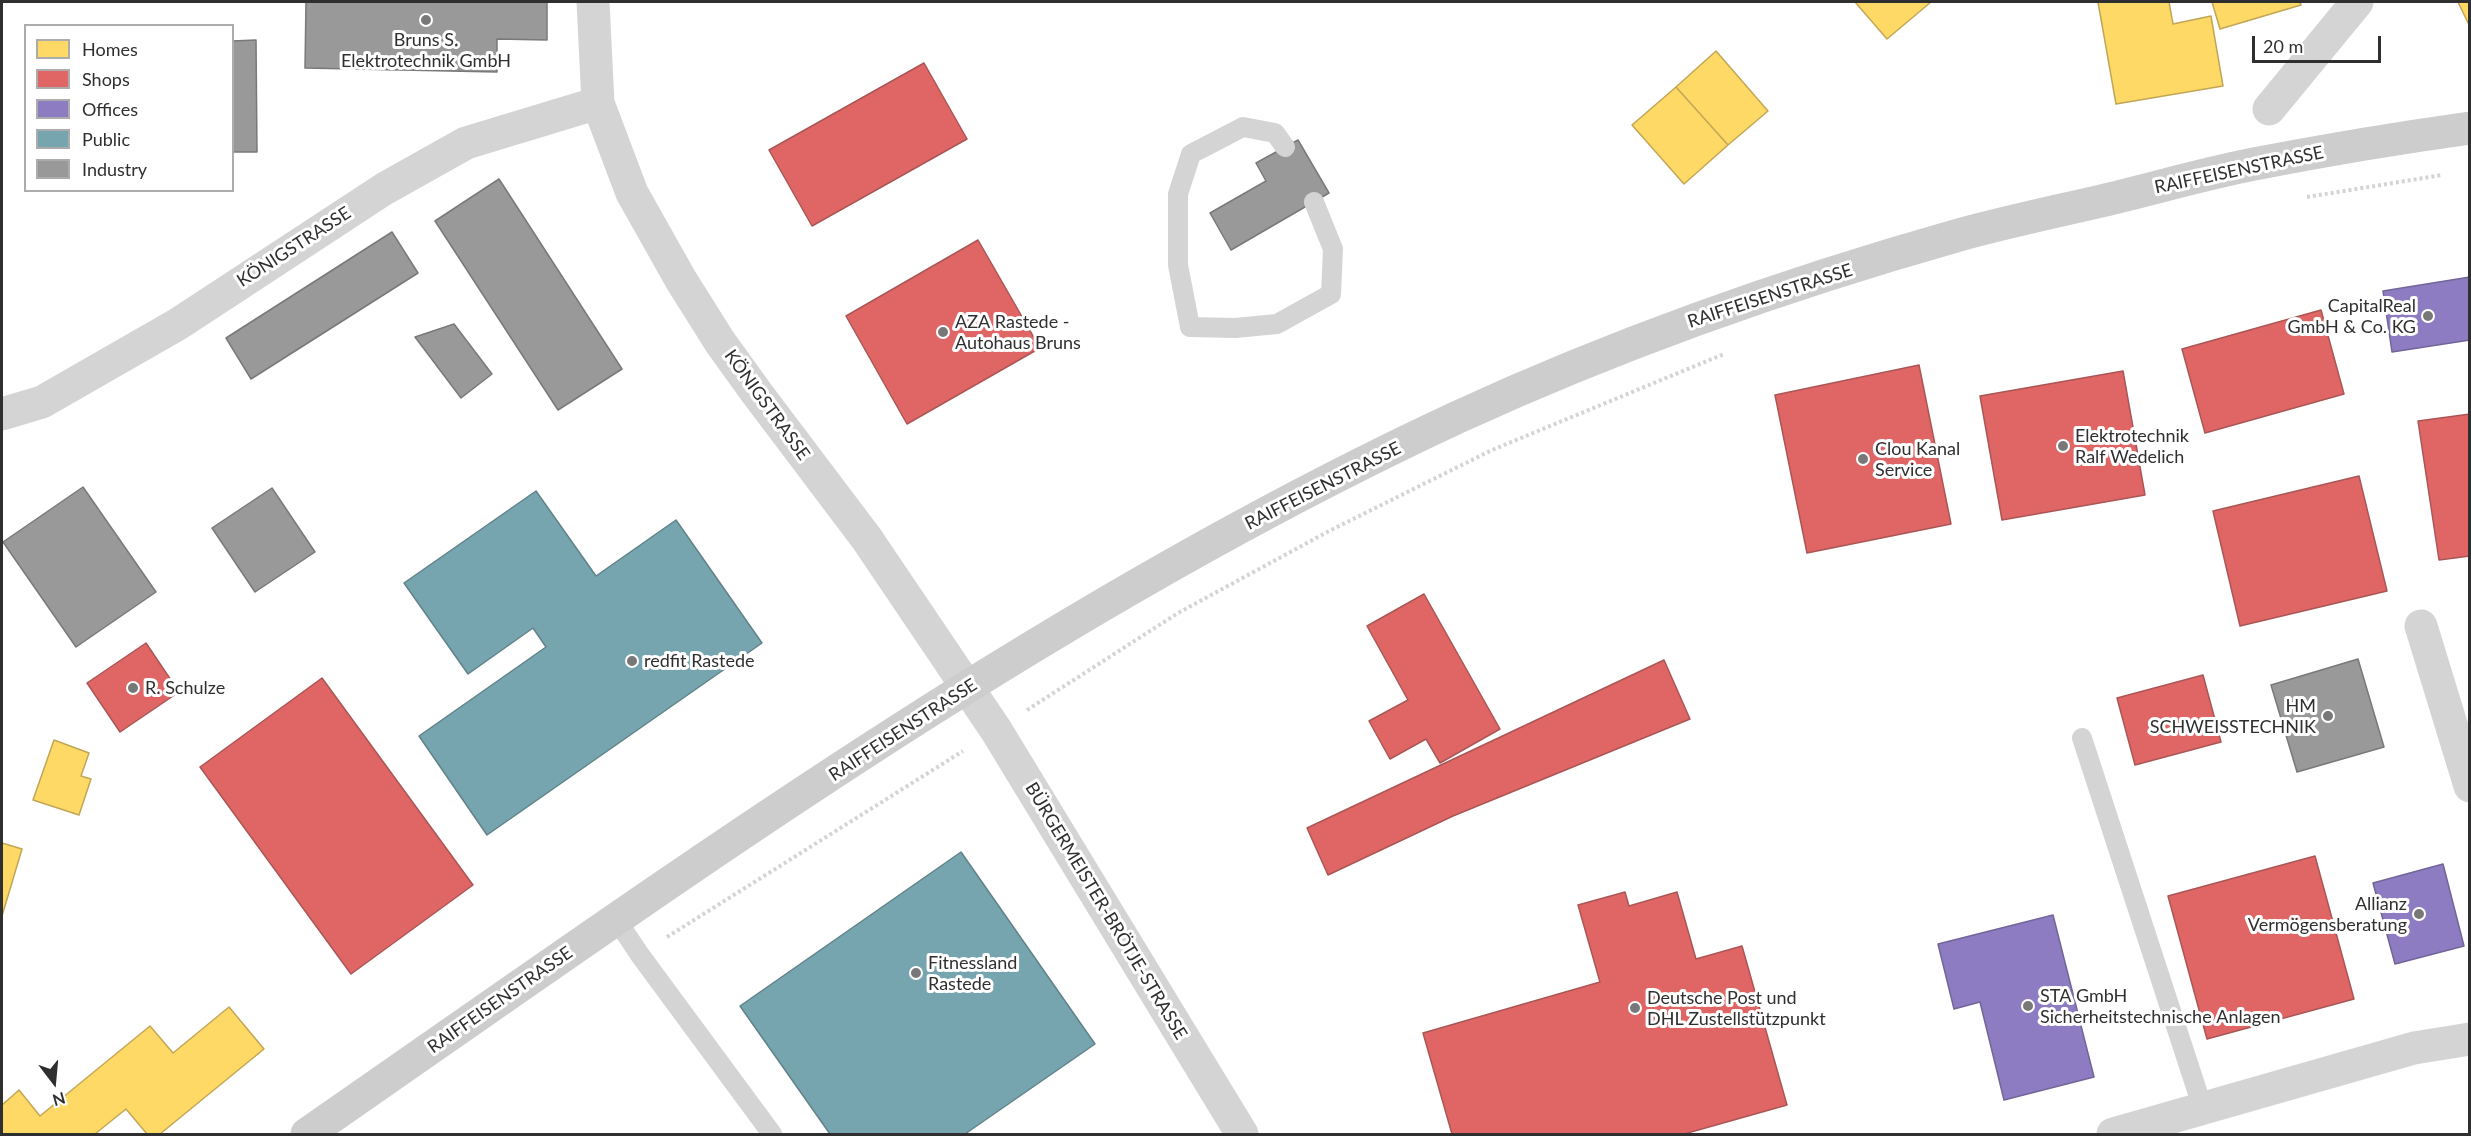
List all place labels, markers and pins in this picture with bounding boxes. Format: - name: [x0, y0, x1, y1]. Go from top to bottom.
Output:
- marker: Bruns S. Elektrotechnik GmbH: [419, 13, 433, 27]
- place label: Bruns S. Elektrotechnik GmbH: [341, 29, 511, 72]
- place label: CapitalReal GmbH & Co. KG: [2287, 295, 2416, 338]
- marker: CapitalReal GmbH & Co. KG: [2421, 309, 2435, 323]
- place label: AZA Rastede - Autohaus Bruns: [955, 311, 1081, 354]
- marker: AZA Rastede - Autohaus Bruns: [936, 325, 950, 339]
- place label: Elektrotechnik Ralf Wedelich: [2075, 425, 2189, 468]
- place label: Clou Kanal Service: [1875, 438, 1960, 480]
- marker: Elektrotechnik Ralf Wedelich: [2056, 439, 2070, 453]
- marker: Clou Kanal Service: [1856, 452, 1870, 466]
- place label: redfit Rastede: [644, 650, 755, 672]
- marker: redfit Rastede: [625, 654, 639, 668]
- place label: R. Schulze: [145, 677, 225, 699]
- marker: R. Schulze: [126, 681, 140, 695]
- place label: HM SCHWEISSTECHNIK: [2150, 695, 2316, 738]
- marker: HM SCHWEISSTECHNIK: [2321, 709, 2335, 723]
- place label: Allianz Vermögensberatung: [2248, 893, 2407, 936]
- marker: Allianz Vermögensberatung: [2412, 907, 2426, 921]
- place label: Fitnessland Rastede: [928, 952, 1017, 994]
- marker: Fitnessland Rastede: [909, 966, 923, 980]
- place label: STA GmbH Sicherheitstechnische Anlagen: [2040, 985, 2280, 1028]
- place label: Deutsche Post und DHL Zustellstützpunkt: [1647, 987, 1826, 1030]
- marker: STA GmbH Sicherheitstechnische Anlagen: [2021, 999, 2035, 1013]
- marker: Deutsche Post und DHL Zustellstützpunkt: [1628, 1001, 1642, 1015]

